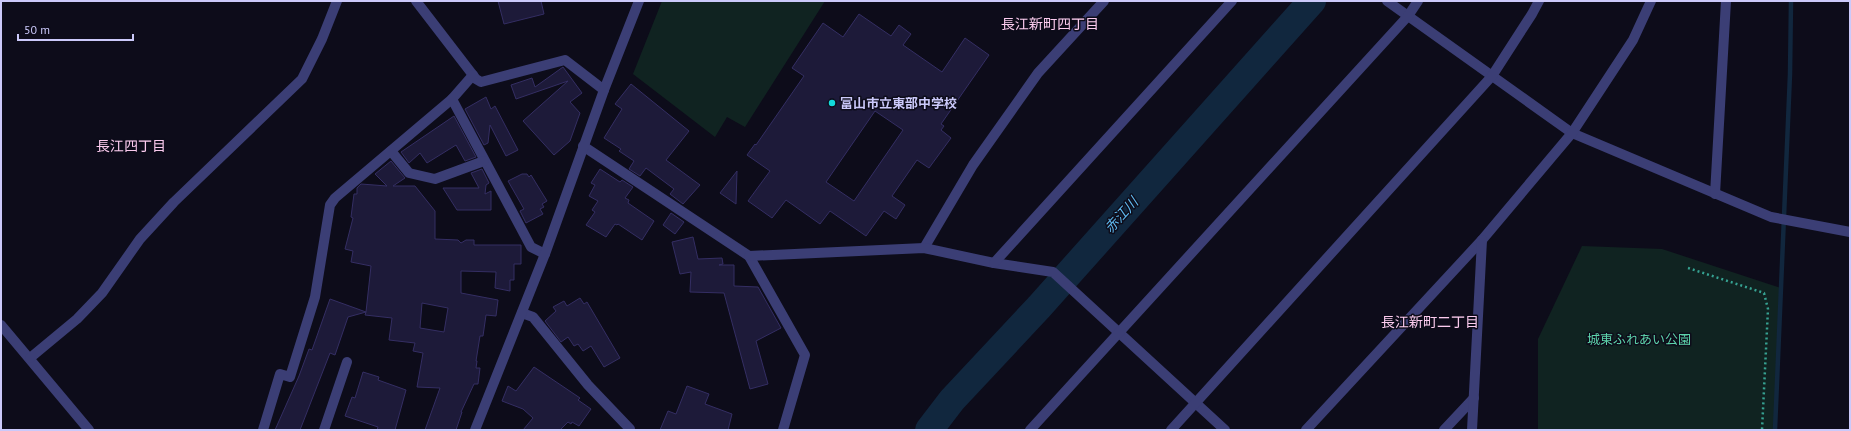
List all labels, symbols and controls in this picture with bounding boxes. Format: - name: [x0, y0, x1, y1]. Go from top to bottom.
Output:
- district label: 長江新町四丁目: [1001, 15, 1099, 33]
- scale bar: [18, 16, 133, 42]
- text: 50 m: [24, 22, 50, 37]
- place label: 富山市立東部中学校: [840, 95, 957, 112]
- marker: 富山市立東部中学校: [827, 98, 837, 108]
- district label: 長江四丁目: [96, 137, 166, 155]
- water label: 赤江川: [1100, 192, 1143, 237]
- district label: 長江新町二丁目: [1381, 313, 1479, 331]
- park label: 城東ふれあい公園: [1587, 331, 1691, 348]

